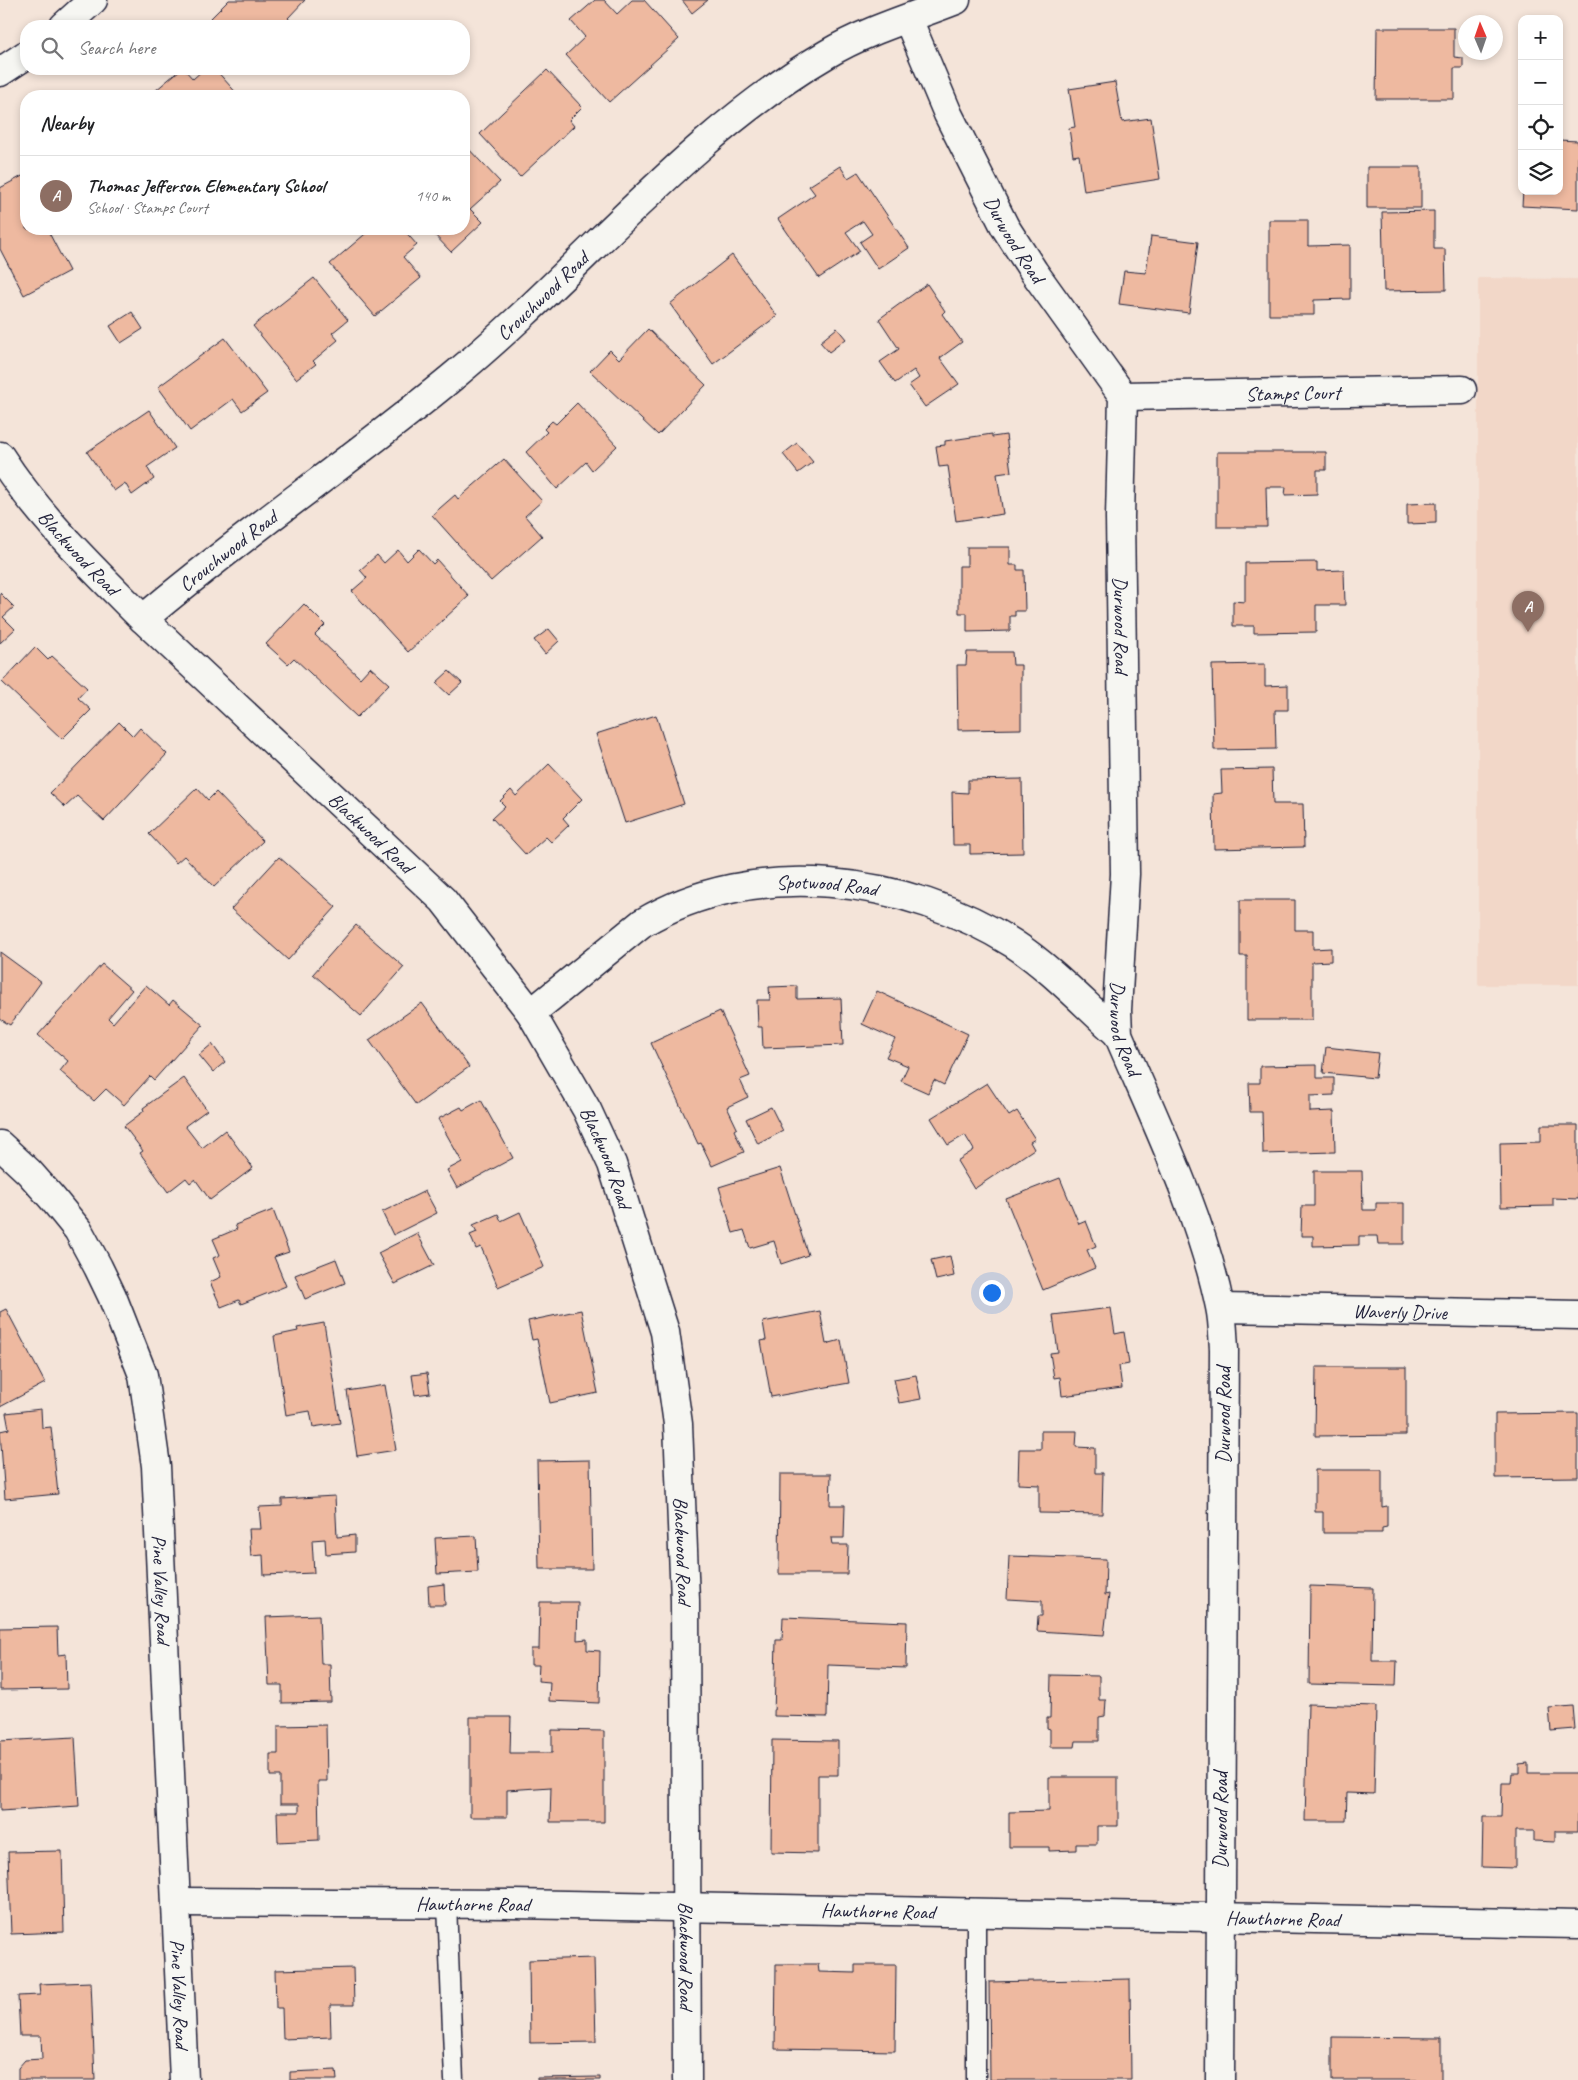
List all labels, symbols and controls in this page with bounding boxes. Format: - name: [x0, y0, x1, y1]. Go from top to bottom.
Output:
- north arrow: [1458, 15, 1503, 60]
- map controls: [1518, 15, 1563, 195]
- button: +: [1518, 15, 1563, 60]
- search box: [20, 20, 470, 75]
- icon: search: [38, 34, 66, 62]
- text: Search here: [78, 36, 155, 60]
- button: −: [1518, 60, 1563, 105]
- button: locate: [1518, 105, 1563, 150]
- text: Nearby: [40, 110, 93, 136]
- button: layers: [1518, 150, 1563, 195]
- text: Thomas Jefferson Elementary School: [87, 174, 325, 198]
- text: A: [52, 186, 60, 206]
- text: 140 m: [416, 186, 450, 206]
- street label: Durwood Road: [979, 192, 1052, 290]
- text: School · Stamps Court: [87, 198, 208, 218]
- street label: Crouchwood Road: [491, 244, 596, 346]
- street label: Stamps Court: [1245, 380, 1344, 406]
- street label: Crouchwood Road: [174, 503, 285, 597]
- street label: Blackwood Road: [33, 505, 127, 603]
- street label: Durwood Road: [1108, 577, 1135, 677]
- pin: A: [1512, 591, 1544, 632]
- street label: Blackwood Road: [323, 787, 421, 881]
- street label: Spotwood Road: [775, 869, 883, 902]
- street label: Durwood Road: [1104, 981, 1148, 1082]
- street label: Blackwood Road: [575, 1103, 639, 1214]
- your location: [979, 1280, 1005, 1306]
- street label: Waverly Drive: [1353, 1298, 1449, 1325]
- street label: Durwood Road: [1211, 1363, 1236, 1463]
- street label: Blackwood Road: [668, 1496, 698, 1608]
- street label: Pine Valley Road: [147, 1534, 177, 1648]
- street label: Durwood Road: [1208, 1768, 1233, 1868]
- street label: Hawthorne Road: [416, 1891, 533, 1917]
- street label: Hawthorne Road: [821, 1897, 938, 1924]
- street label: Blackwood Road: [674, 1902, 699, 2013]
- street label: Hawthorne Road: [1226, 1905, 1343, 1932]
- street label: Pine Valley Road: [165, 1939, 195, 2052]

